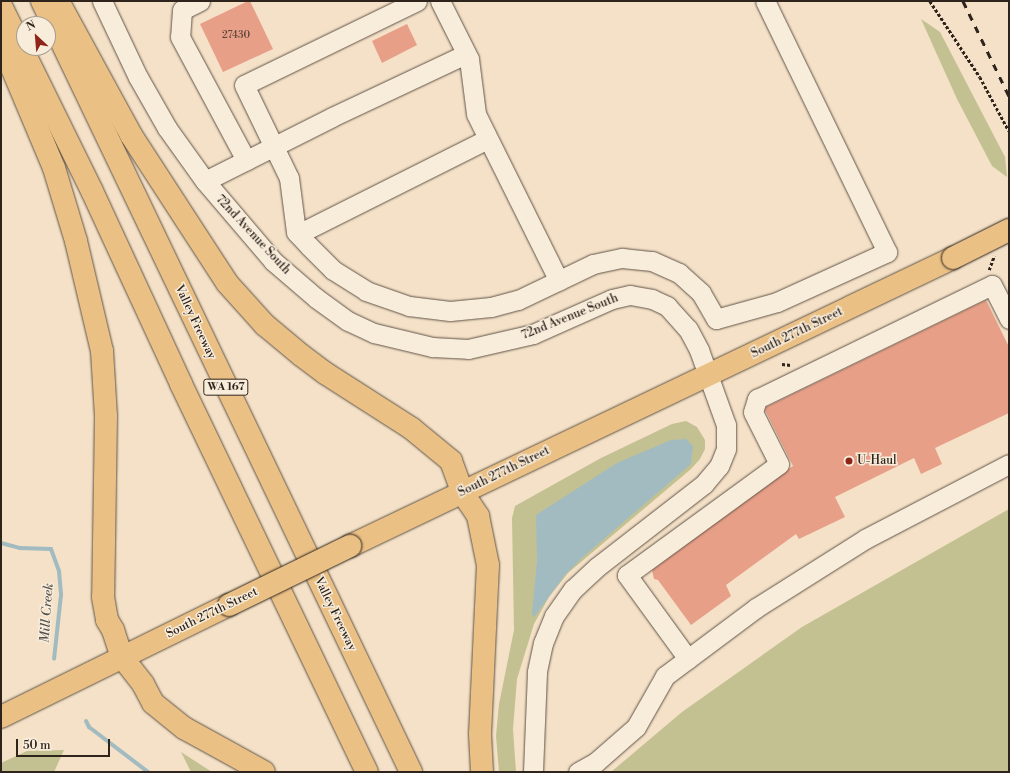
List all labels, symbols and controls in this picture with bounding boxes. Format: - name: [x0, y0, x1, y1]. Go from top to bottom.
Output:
- north arrow: [16, 16, 56, 56]
- text: N: [24, 18, 38, 34]
- house number: 27430: [222, 30, 250, 42]
- street label: 72nd Avenue South: [213, 192, 293, 278]
- street label: Valley Freeway: [172, 283, 218, 361]
- street label: 72nd Avenue South: [519, 291, 621, 343]
- street label: South 277th Street: [749, 305, 845, 361]
- road number: WA 167: [203, 378, 249, 396]
- street label: South 277th Street: [456, 444, 552, 500]
- place label: U-Haul: [857, 454, 897, 468]
- marker: U-Haul: [844, 456, 854, 466]
- street label: Valley Freeway: [311, 575, 359, 653]
- water label: Mill Creek: [37, 583, 57, 643]
- street label: South 277th Street: [164, 585, 260, 641]
- scale bar: [18, 731, 112, 757]
- text: 50 m: [23, 738, 51, 753]

